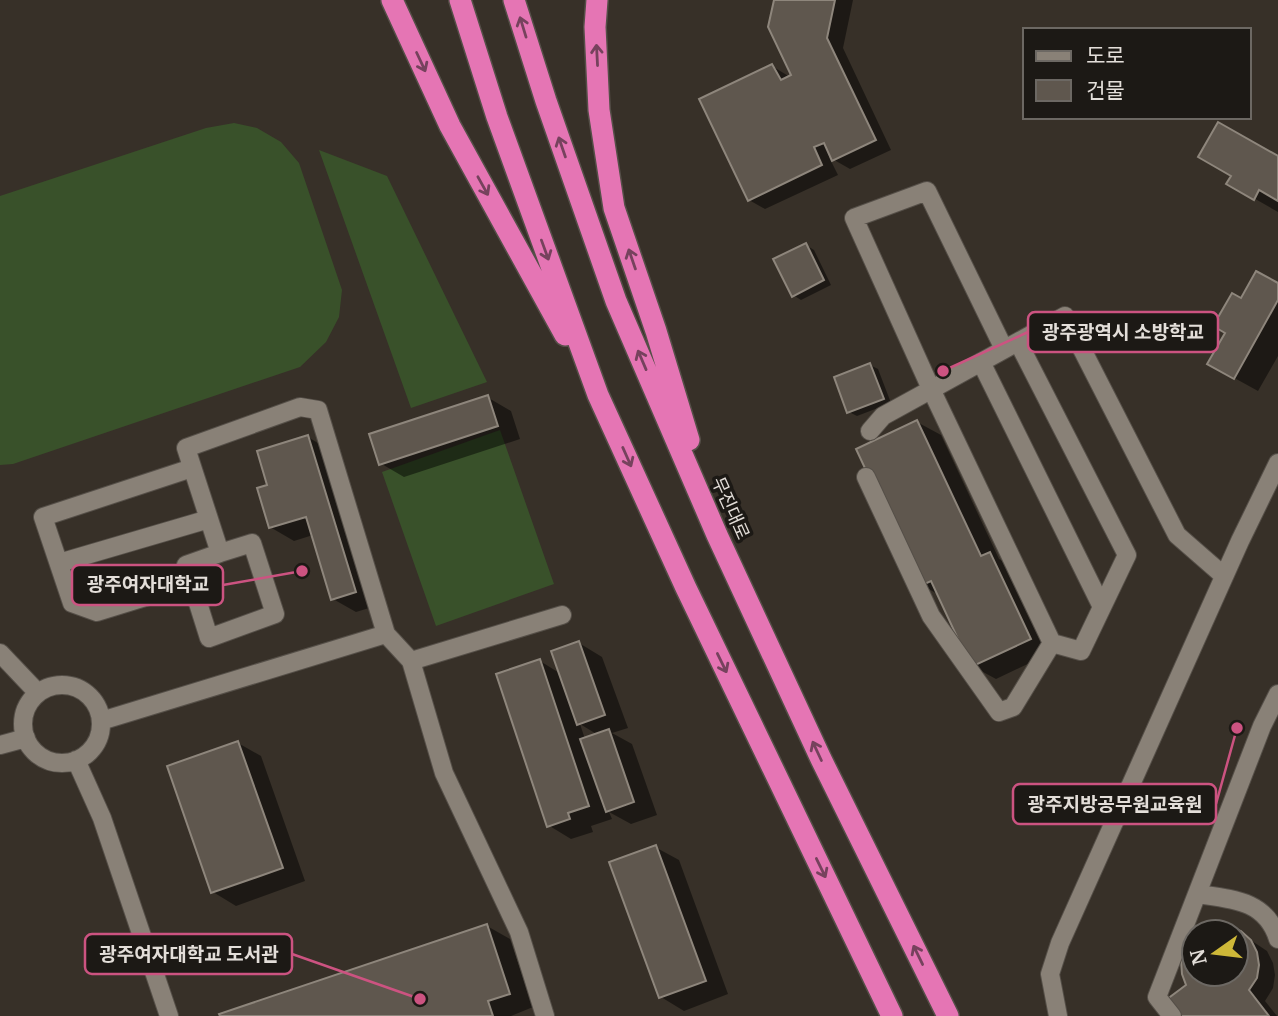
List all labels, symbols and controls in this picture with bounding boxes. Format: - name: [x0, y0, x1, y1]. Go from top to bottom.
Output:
- one-way arrow: [516, 16, 529, 38]
- legend: [1023, 28, 1250, 119]
- text: 도로: [1086, 42, 1125, 69]
- one-way arrow: [590, 44, 603, 67]
- one-way arrow: [415, 51, 428, 72]
- text: 건물: [1086, 77, 1125, 104]
- one-way arrow: [555, 136, 567, 158]
- one-way arrow: [476, 175, 490, 195]
- one-way arrow: [540, 238, 553, 260]
- one-way arrow: [625, 248, 638, 270]
- callout: 광주광역시 소방학교: [1028, 312, 1218, 352]
- text: 광주광역시 소방학교: [1042, 320, 1204, 344]
- one-way arrow: [634, 349, 647, 371]
- one-way arrow: [621, 446, 634, 467]
- street label: 무진대로: [707, 473, 755, 543]
- callout: 광주여자대학교: [72, 565, 223, 605]
- text: 광주여자대학교: [87, 572, 209, 596]
- one-way arrow: [716, 652, 730, 673]
- one-way arrow: [810, 741, 824, 762]
- callout: 광주지방공무원교육원: [1013, 784, 1216, 824]
- text: 광주지방공무원교육원: [1028, 792, 1202, 816]
- one-way arrow: [815, 857, 828, 878]
- north arrow: [1180, 918, 1250, 988]
- callout: 광주여자대학교 도서관: [85, 934, 292, 974]
- text: 광주여자대학교 도서관: [99, 942, 279, 966]
- one-way arrow: [911, 945, 925, 966]
- text: N: [1185, 947, 1212, 967]

